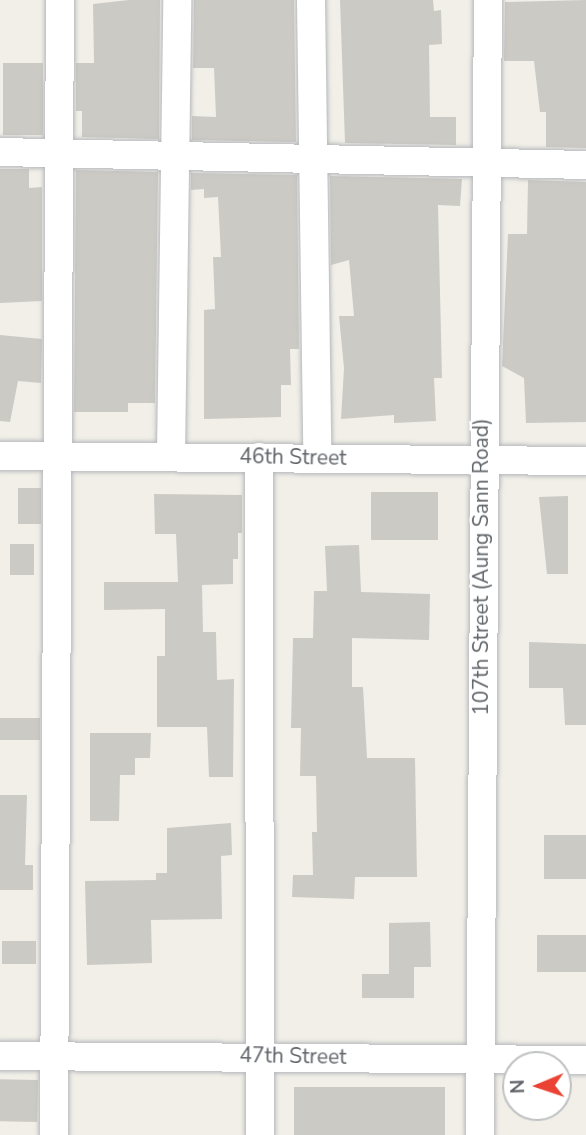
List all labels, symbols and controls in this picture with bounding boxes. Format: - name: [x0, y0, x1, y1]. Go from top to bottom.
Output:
- street label: 107th Street (Aung Sann Road): [468, 418, 494, 716]
- street label: 46th Street: [239, 443, 347, 471]
- street label: 47th Street: [239, 1042, 347, 1070]
- north arrow: [502, 1051, 572, 1121]
- text: N: [505, 1079, 531, 1094]

